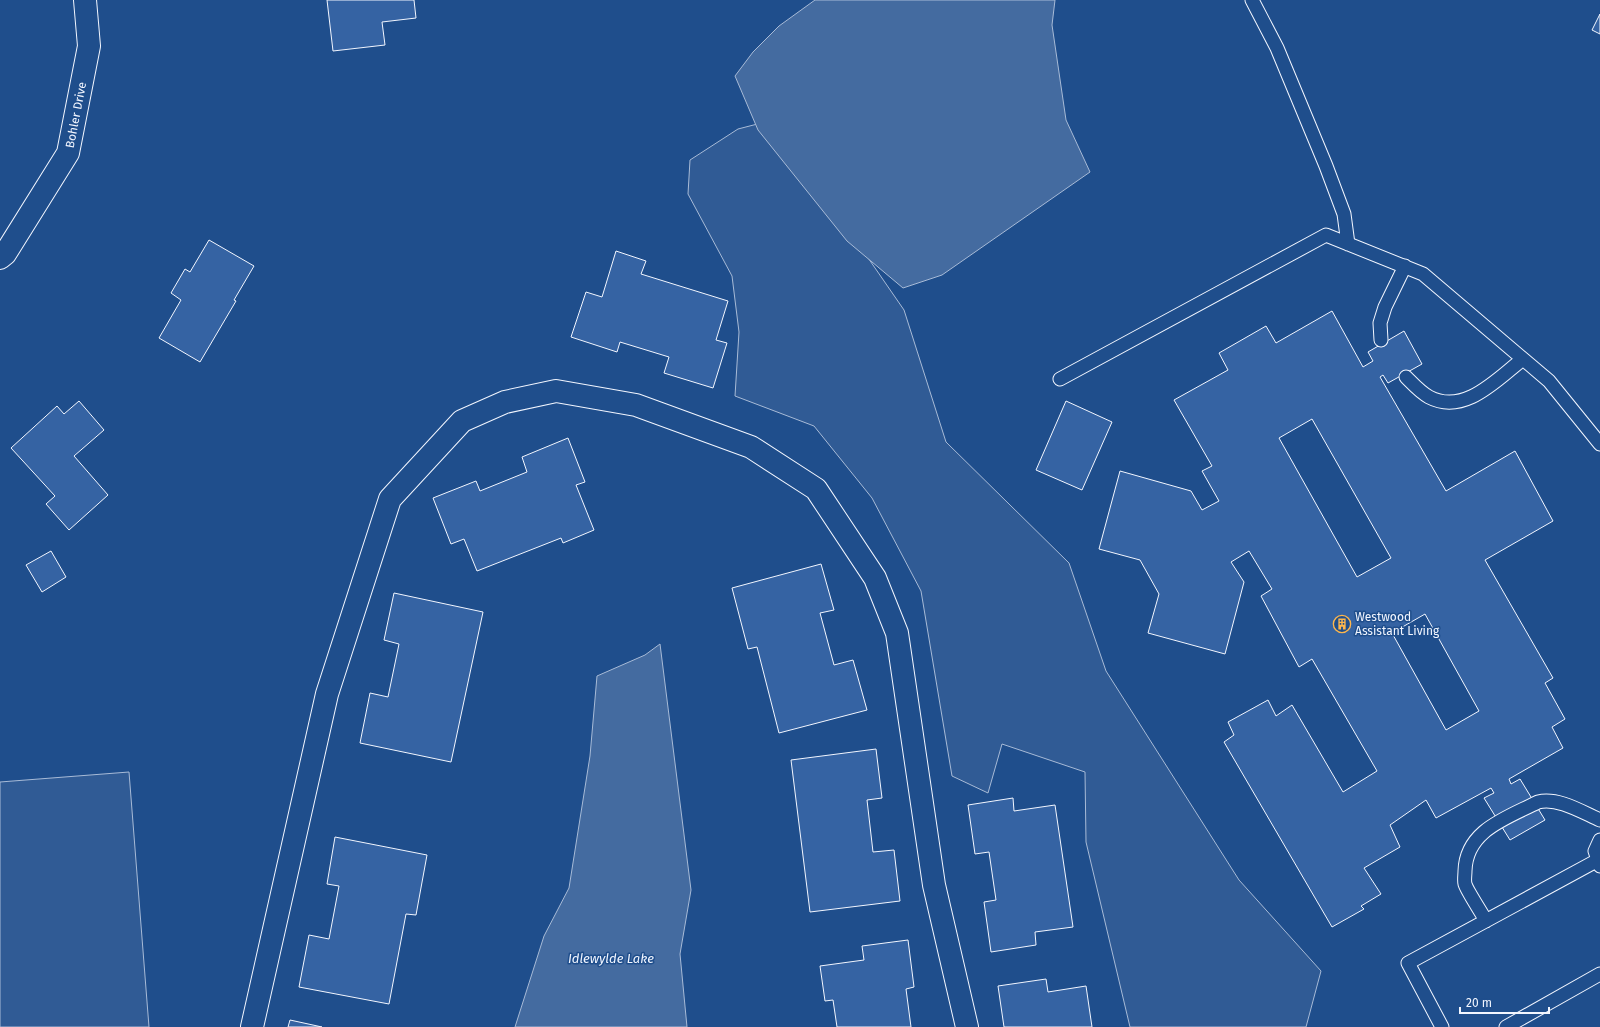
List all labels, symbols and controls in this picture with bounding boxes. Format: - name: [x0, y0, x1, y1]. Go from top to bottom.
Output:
- street label: Bohler Drive: [63, 81, 89, 149]
- place label: Westwood Assistant Living: [1355, 610, 1440, 638]
- building icon: Westwood Assistant Living: [1332, 614, 1352, 634]
- water label: Idlewylde Lake: [568, 951, 654, 966]
- scale bar: [1460, 989, 1549, 1015]
- text: 20 m: [1466, 996, 1492, 1010]

